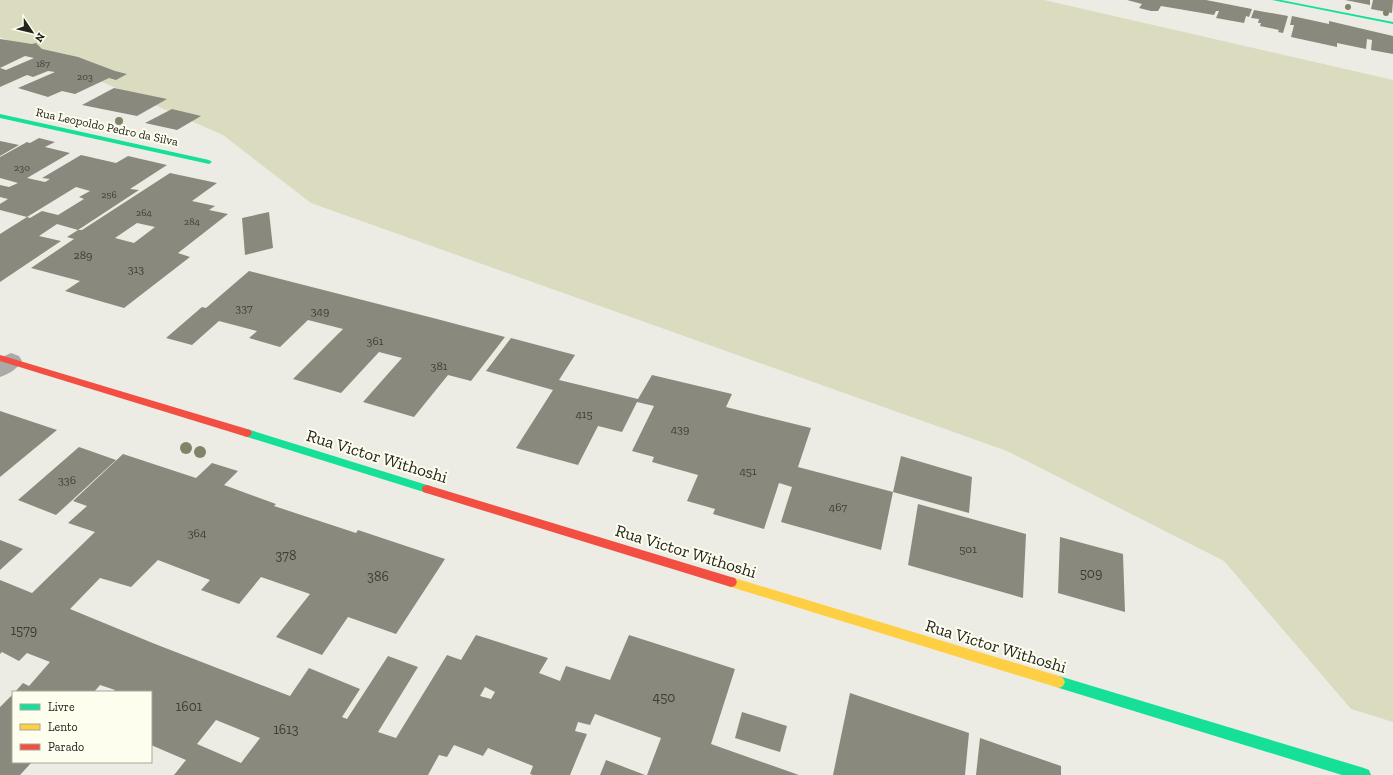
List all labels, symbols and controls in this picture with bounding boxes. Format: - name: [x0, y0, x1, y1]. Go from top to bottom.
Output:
- north arrow: [12, 12, 52, 52]
- text: N: [32, 30, 48, 45]
- house number: 187: [36, 58, 50, 70]
- house number: 203: [77, 71, 93, 83]
- street label: Rua Leopoldo Pedro da Silva: [35, 105, 180, 149]
- house number: 230: [14, 162, 30, 174]
- house number: 256: [101, 189, 117, 201]
- house number: 264: [136, 207, 153, 219]
- house number: 284: [184, 216, 201, 228]
- house number: 289: [73, 248, 93, 262]
- house number: 313: [128, 262, 144, 276]
- house number: 337: [235, 301, 253, 315]
- house number: 349: [311, 304, 329, 318]
- house number: 361: [367, 334, 384, 348]
- house number: 381: [431, 359, 448, 373]
- house number: 415: [575, 407, 593, 421]
- house number: 439: [671, 422, 689, 436]
- street label: Rua Victor Withoshi: [304, 425, 450, 487]
- house number: 451: [739, 464, 757, 478]
- house number: 336: [58, 473, 76, 487]
- house number: 467: [829, 500, 848, 514]
- street label: Rua Victor Withoshi: [613, 520, 759, 582]
- house number: 364: [188, 526, 207, 540]
- house number: 501: [959, 542, 977, 556]
- house number: 378: [276, 547, 296, 564]
- house number: 509: [1080, 565, 1102, 582]
- house number: 386: [367, 568, 389, 585]
- street label: Rua Victor Withoshi: [923, 615, 1069, 677]
- house number: 1579: [11, 622, 37, 639]
- house number: 450: [653, 689, 675, 706]
- legend: [12, 691, 152, 763]
- house number: 1601: [176, 698, 203, 715]
- text: Livre: [48, 700, 75, 714]
- text: Lento: [48, 720, 78, 734]
- house number: 1613: [273, 721, 299, 738]
- text: Parado: [48, 740, 84, 754]

